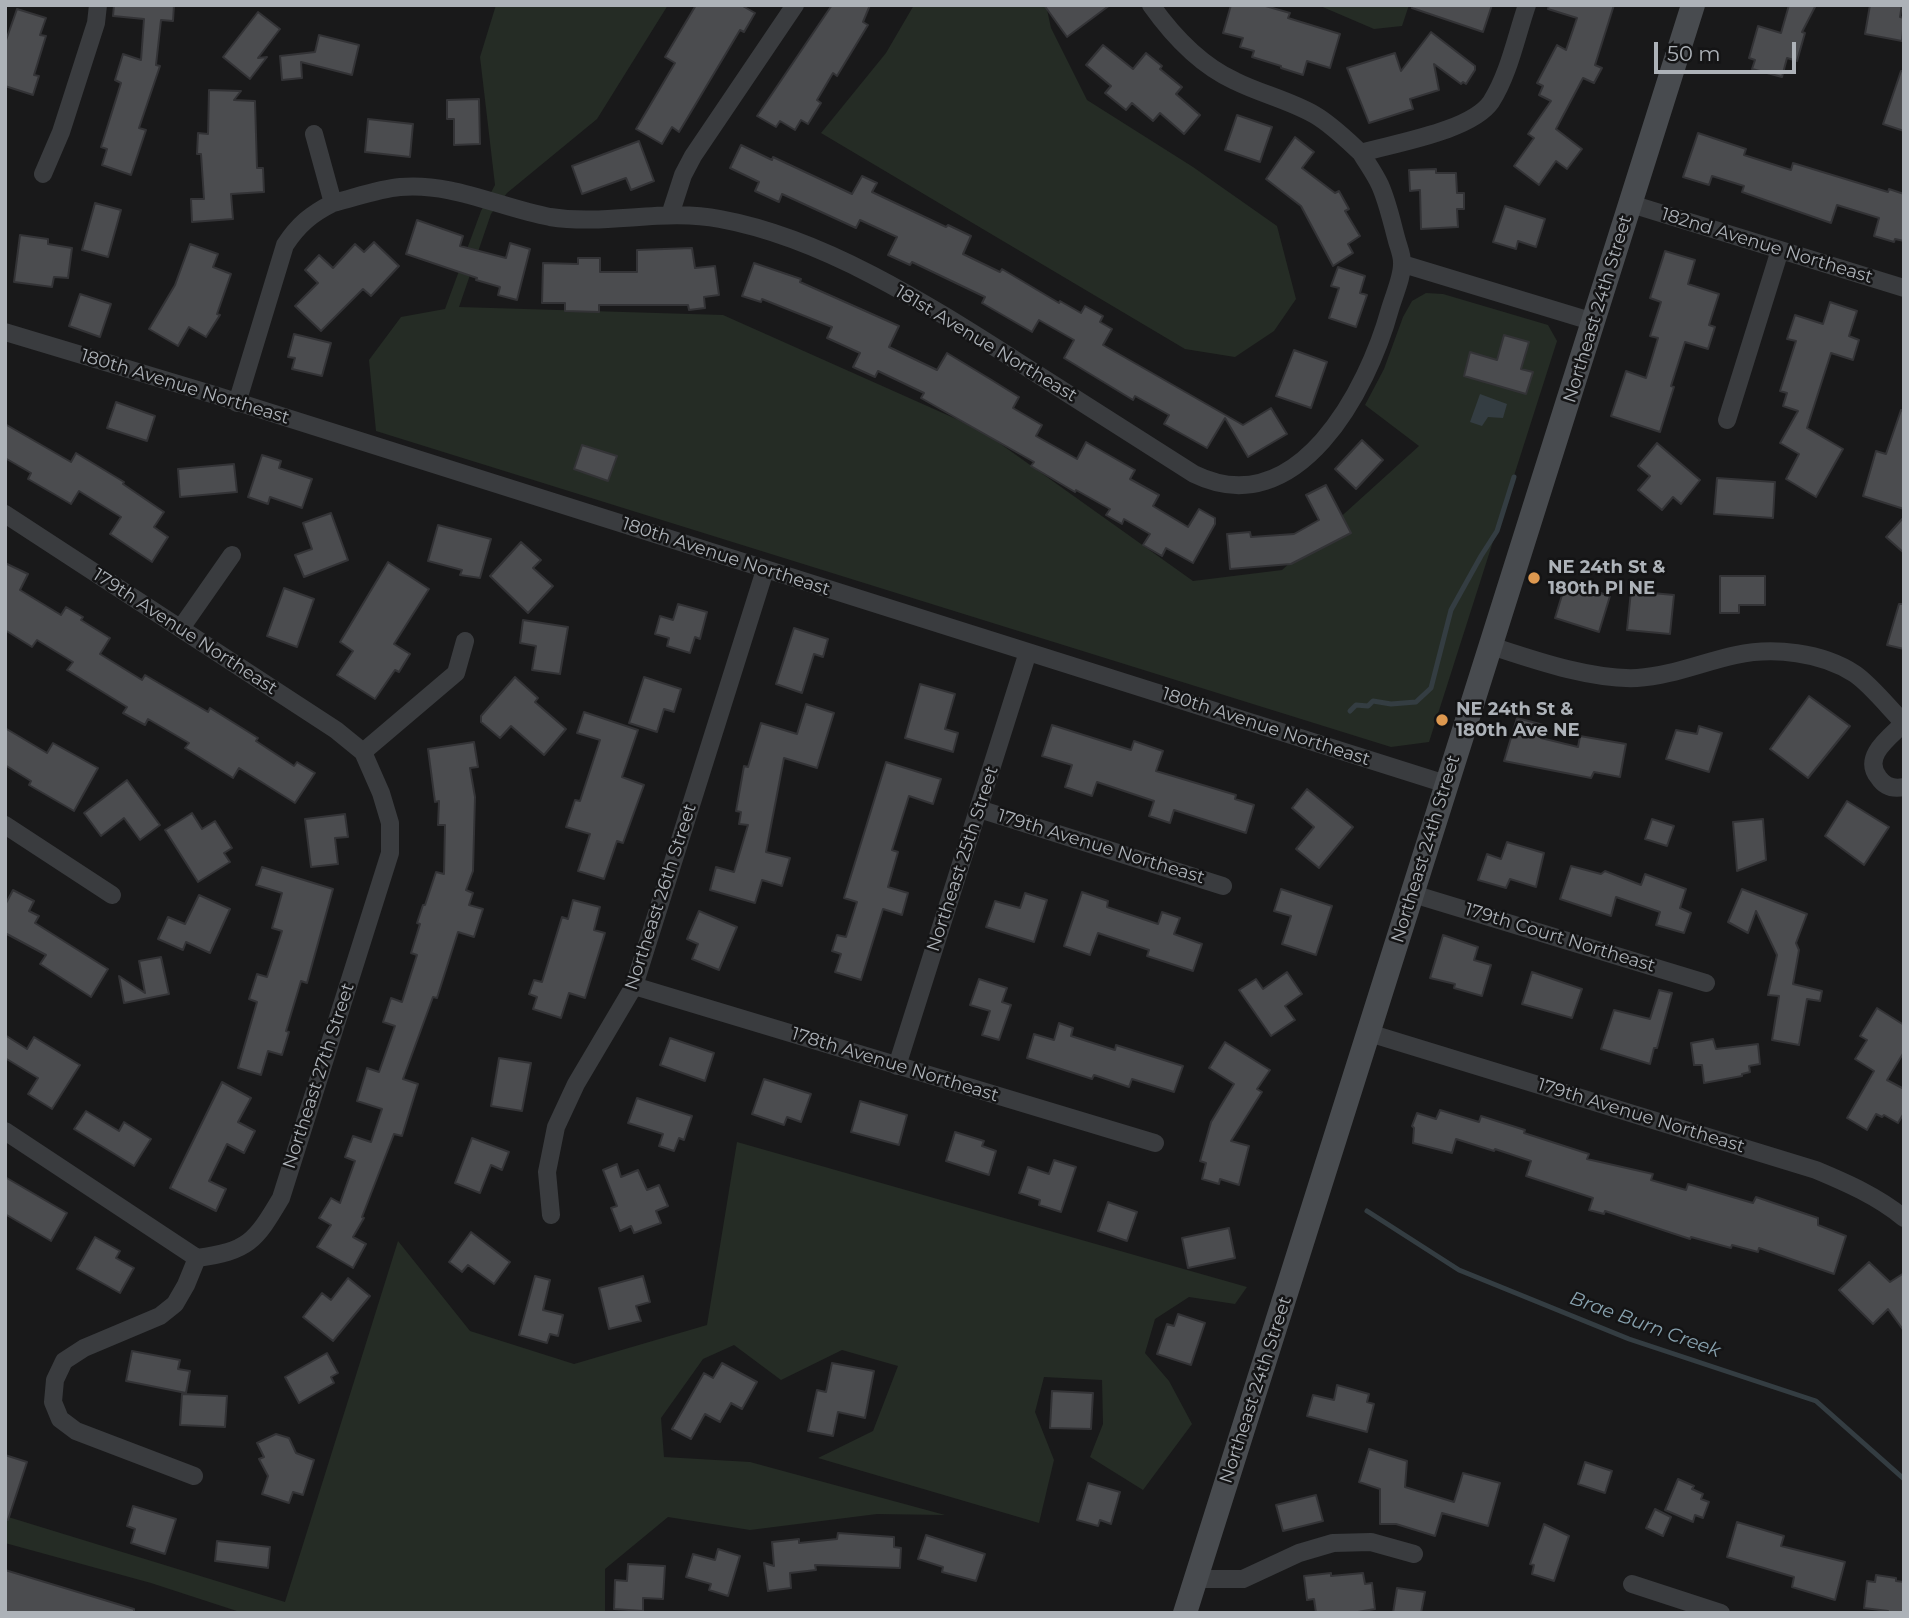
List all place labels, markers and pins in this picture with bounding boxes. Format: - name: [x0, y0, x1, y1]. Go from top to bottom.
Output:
- place label: NE 24th St & 180th Pl NE: [1548, 557, 1665, 600]
- marker: NE 24th St & 180th Pl NE: [1526, 570, 1542, 586]
- place label: NE 24th St & 180th Ave NE: [1456, 699, 1580, 742]
- marker: NE 24th St & 180th Ave NE: [1434, 712, 1450, 728]

